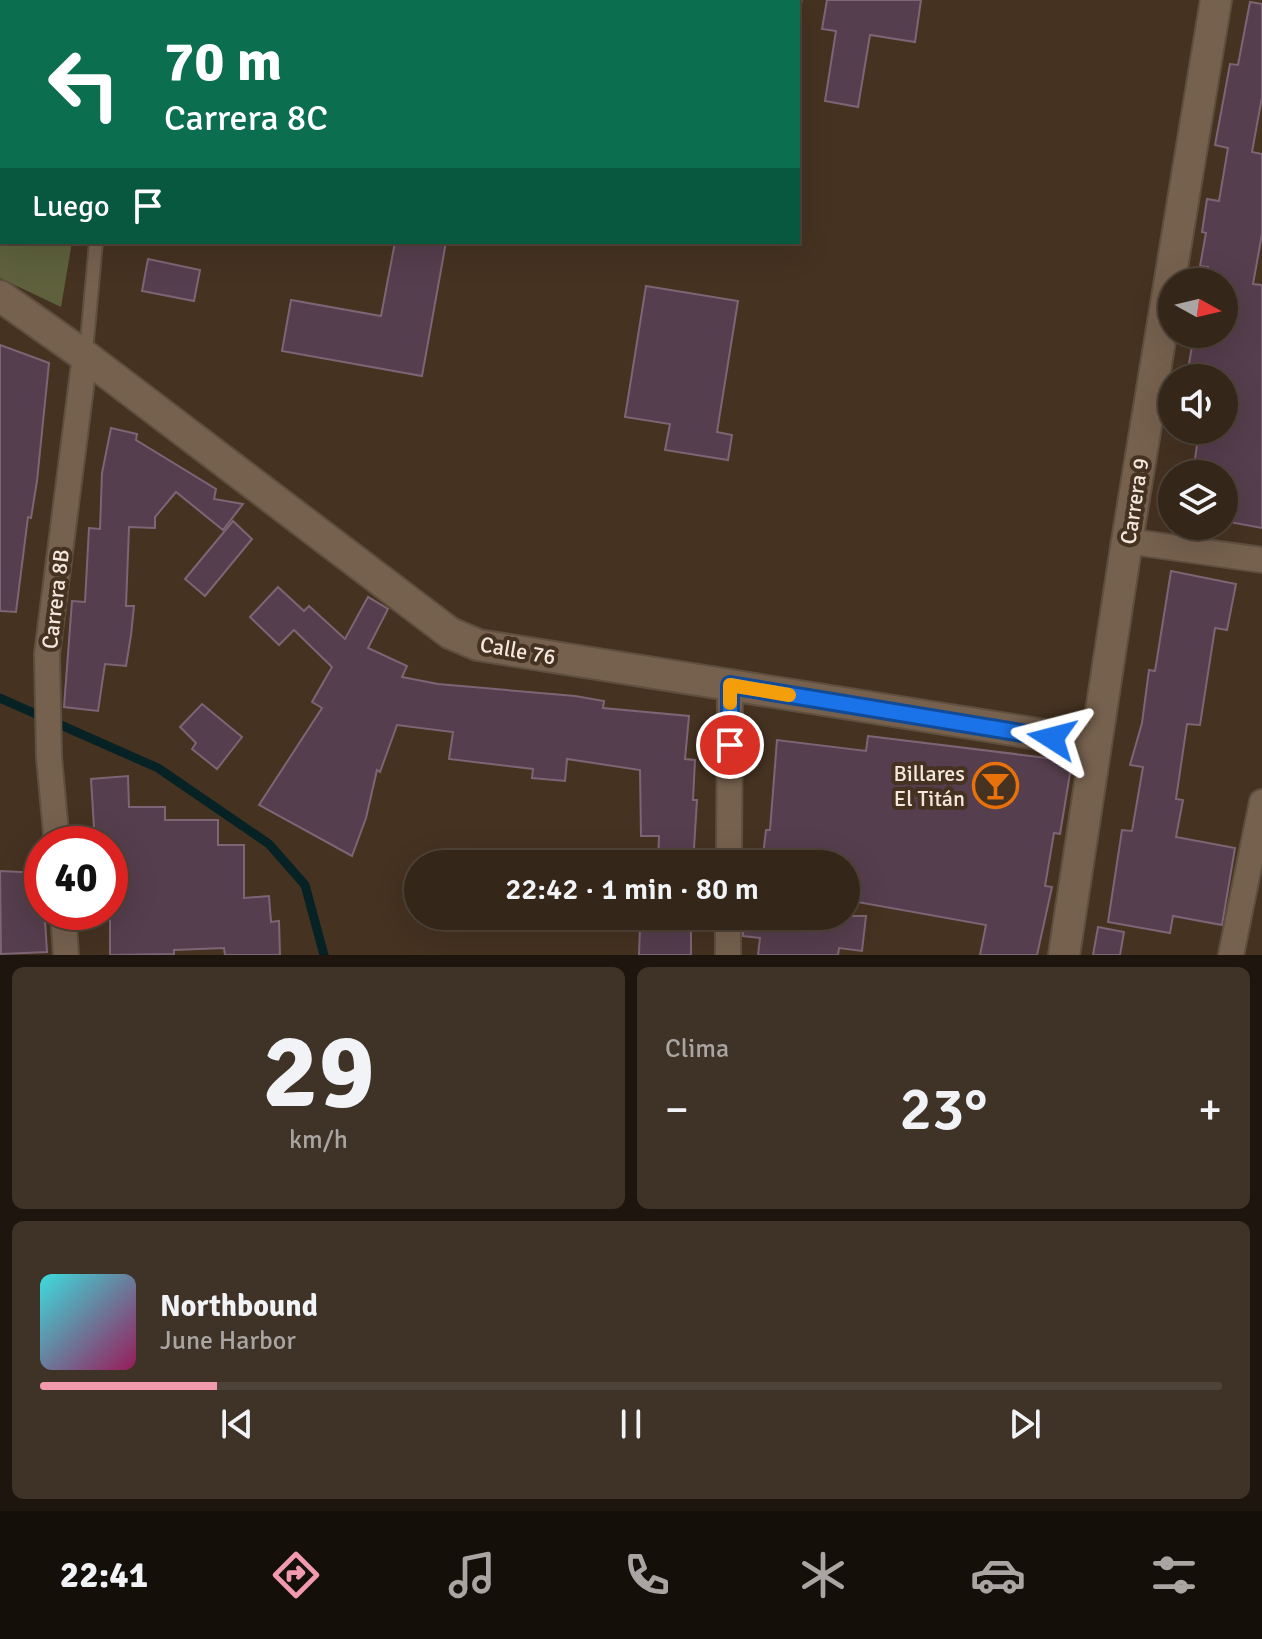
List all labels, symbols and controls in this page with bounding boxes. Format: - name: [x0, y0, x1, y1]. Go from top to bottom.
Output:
- text: 70 m: [164, 27, 282, 96]
- icon: left: [32, 32, 136, 136]
- text: Carrera 8C: [164, 96, 328, 141]
- icon: arrive: [126, 184, 170, 228]
- text: Luego: [32, 188, 110, 225]
- north arrow: [1158, 268, 1238, 348]
- map controls: [1158, 268, 1238, 540]
- button: sound: [1158, 364, 1238, 444]
- street label: Carrera 9: [1114, 456, 1155, 546]
- button: layers: [1158, 460, 1238, 540]
- street label: Carrera 8B: [36, 548, 75, 650]
- street label: Calle 76: [478, 631, 558, 670]
- position arrow: [1010, 696, 1094, 780]
- pin: [696, 711, 764, 779]
- icon: arrive: [708, 723, 752, 767]
- place label: Billares El Titán: [894, 760, 965, 812]
- bar icon: Billares El Titán: [972, 762, 1020, 810]
- speed limit sign: 40: [24, 826, 128, 930]
- text: 22:42 · 1 min · 80 m: [505, 871, 759, 908]
- text: 29: [262, 1008, 375, 1136]
- text: Clima: [665, 1033, 729, 1065]
- text: 23°: [900, 1073, 987, 1147]
- text: −: [665, 1083, 689, 1137]
- text: +: [1198, 1083, 1222, 1137]
- text: km/h: [289, 1124, 348, 1156]
- text: Northbound: [160, 1288, 318, 1325]
- text: June Harbor: [160, 1325, 296, 1357]
- icon: previous: [215, 1402, 259, 1446]
- icon: pause: [609, 1402, 653, 1446]
- icon: next: [1003, 1402, 1047, 1446]
- icon: directions: [268, 1547, 324, 1603]
- icon: music: [444, 1547, 500, 1603]
- icon: phone: [619, 1547, 675, 1603]
- icon: climate: [795, 1547, 851, 1603]
- icon: car: [970, 1547, 1026, 1603]
- icon: filters: [1146, 1547, 1202, 1603]
- text: 22:41: [60, 1553, 148, 1598]

